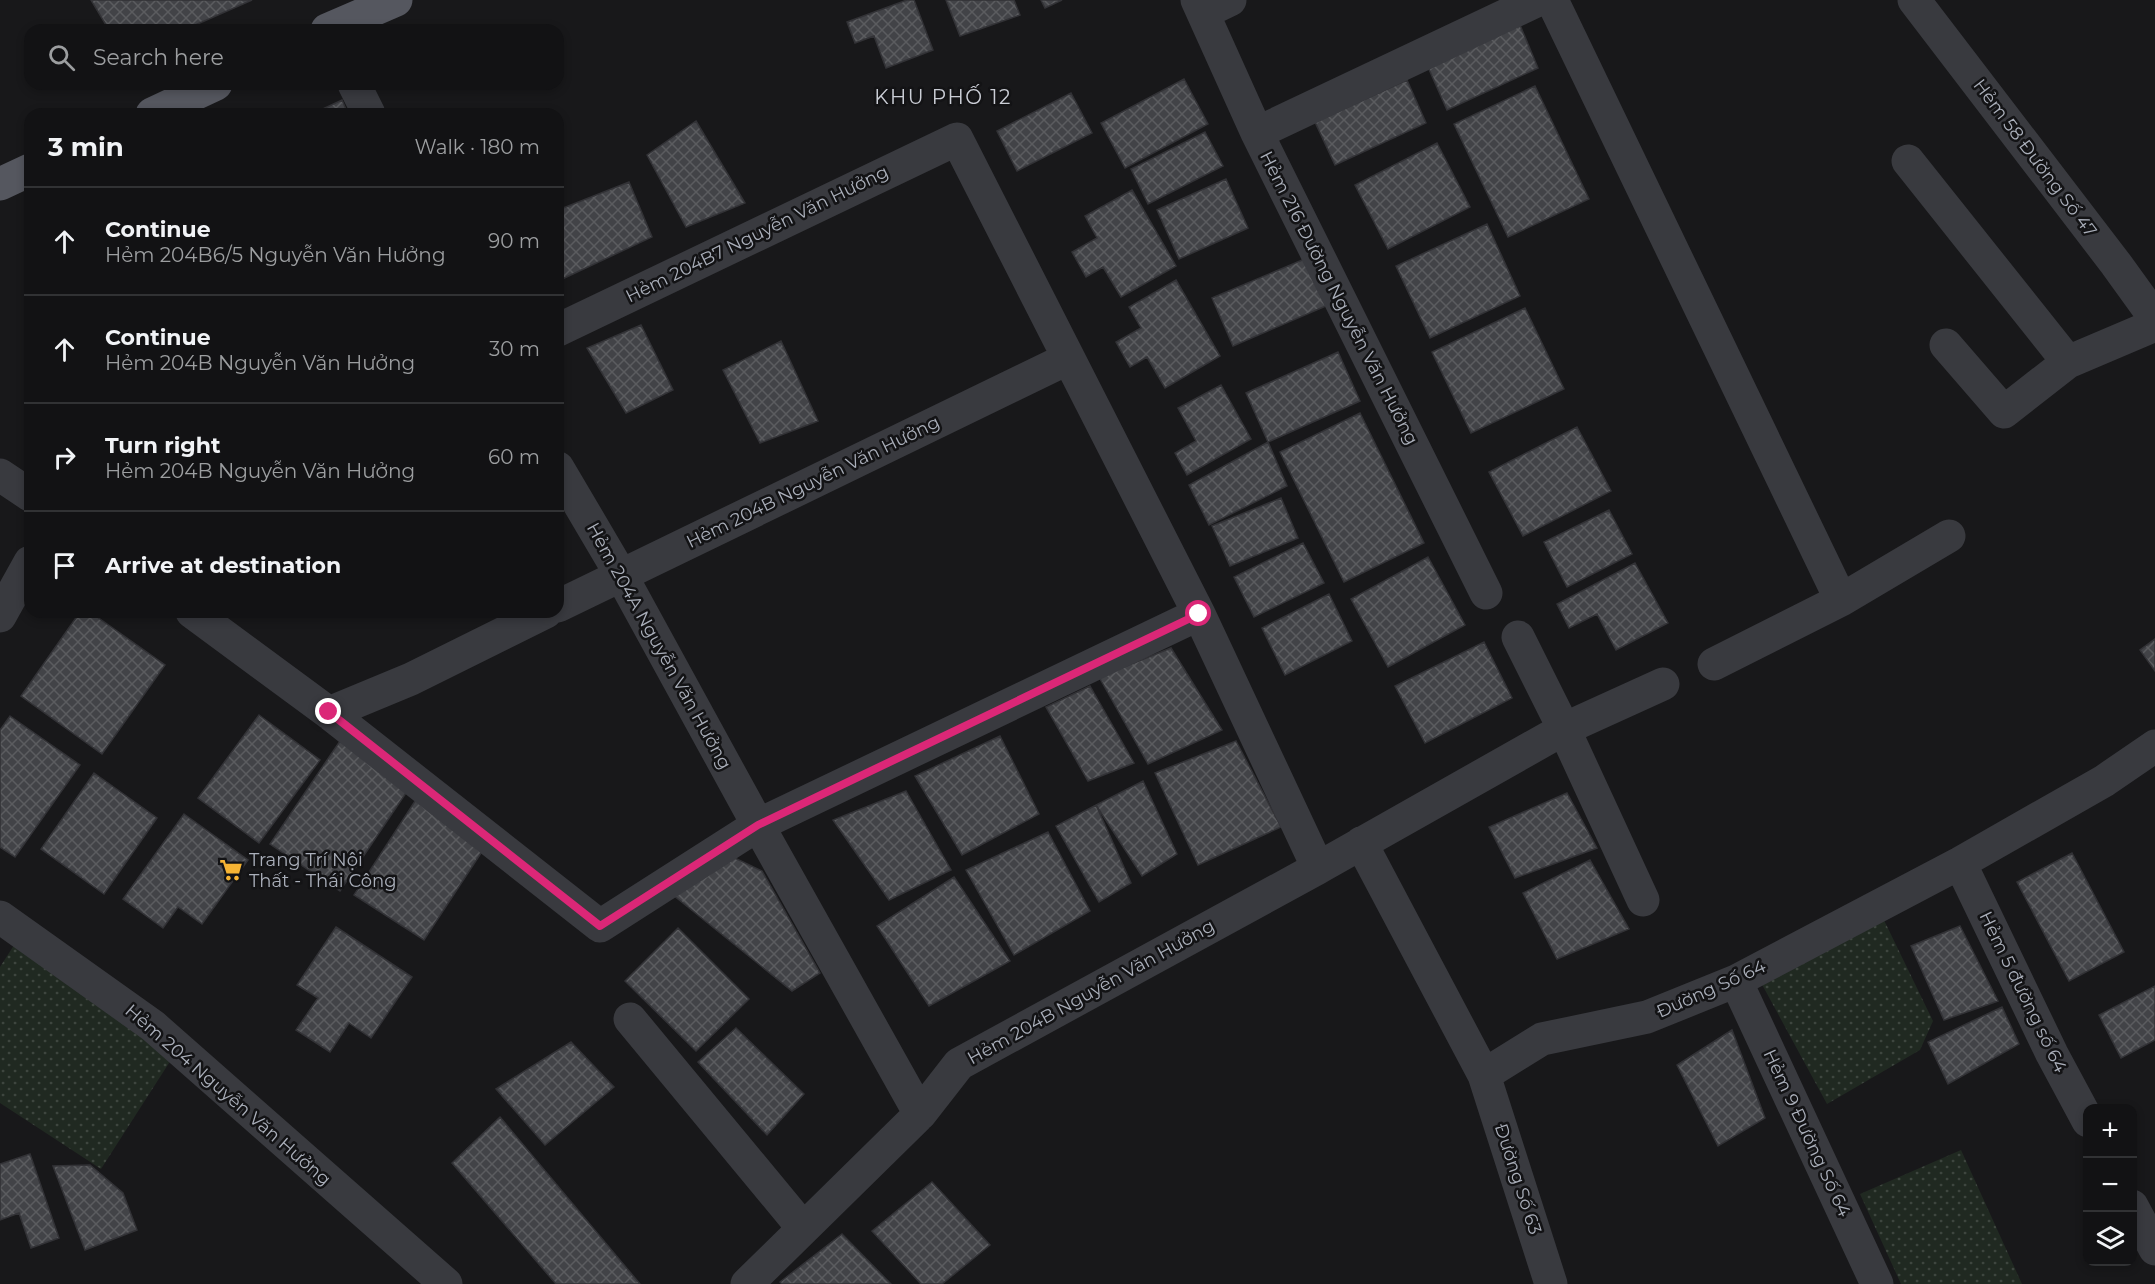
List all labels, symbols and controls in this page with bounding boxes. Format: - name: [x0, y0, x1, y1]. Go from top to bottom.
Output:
- search box: [24, 24, 564, 90]
- icon: search: [45, 41, 78, 74]
- text: Search here: [93, 44, 224, 71]
- street label: Hẻm 58 Đường Số 47: [1969, 75, 2101, 241]
- district label: KHU PHỐ 12: [874, 84, 1012, 109]
- text: 3 min: [48, 131, 124, 163]
- text: Walk · 180 m: [415, 135, 540, 159]
- street label: Hẻm 216 Đường Nguyễn Văn Hưởng: [1255, 148, 1423, 448]
- street label: Hẻm 204B7 Nguyễn Văn Hưởng: [622, 161, 892, 307]
- text: Continue: [105, 216, 211, 243]
- icon: ahead: [48, 225, 81, 258]
- text: 90 m: [488, 229, 540, 253]
- text: Hẻm 204B6/5 Nguyễn Văn Hưởng: [105, 243, 446, 267]
- text: Continue: [105, 324, 211, 351]
- icon: ahead: [48, 333, 81, 366]
- text: 30 m: [489, 337, 540, 361]
- text: Hẻm 204B Nguyễn Văn Hưởng: [105, 351, 415, 375]
- street label: Hẻm 204B Nguyễn Văn Hưởng: [683, 411, 943, 553]
- text: Turn right: [105, 432, 220, 459]
- icon: right: [48, 441, 81, 474]
- text: 60 m: [488, 445, 540, 469]
- text: Hẻm 204B Nguyễn Văn Hưởng: [105, 459, 415, 483]
- street label: Hẻm 204A Nguyễn Văn Hưởng: [582, 519, 736, 773]
- icon: arrive: [48, 549, 81, 582]
- text: Arrive at destination: [105, 552, 341, 579]
- route start: [1185, 600, 1211, 626]
- route end: [315, 698, 341, 724]
- place label: Trang Trí Nội Thất - Thái Công: [249, 849, 397, 892]
- supermarket icon: Trang Trí Nội Thất - Thái Công: [218, 857, 244, 883]
- street label: Hẻm 5 đường số 64: [1974, 908, 2072, 1076]
- street label: Hẻm 204B Nguyễn Văn Hưởng: [964, 915, 1218, 1069]
- street label: Đường Số 64: [1653, 955, 1769, 1023]
- street label: Hẻm 204 Nguyễn Văn Hưởng: [121, 1000, 335, 1190]
- street label: Hẻm 9 Đường Số 64: [1759, 1046, 1856, 1220]
- map controls: [2083, 1104, 2137, 1266]
- button: +: [2083, 1104, 2137, 1158]
- street label: Đường Số 63: [1490, 1121, 1546, 1237]
- button: −: [2083, 1158, 2137, 1212]
- button: layers: [2083, 1212, 2137, 1266]

